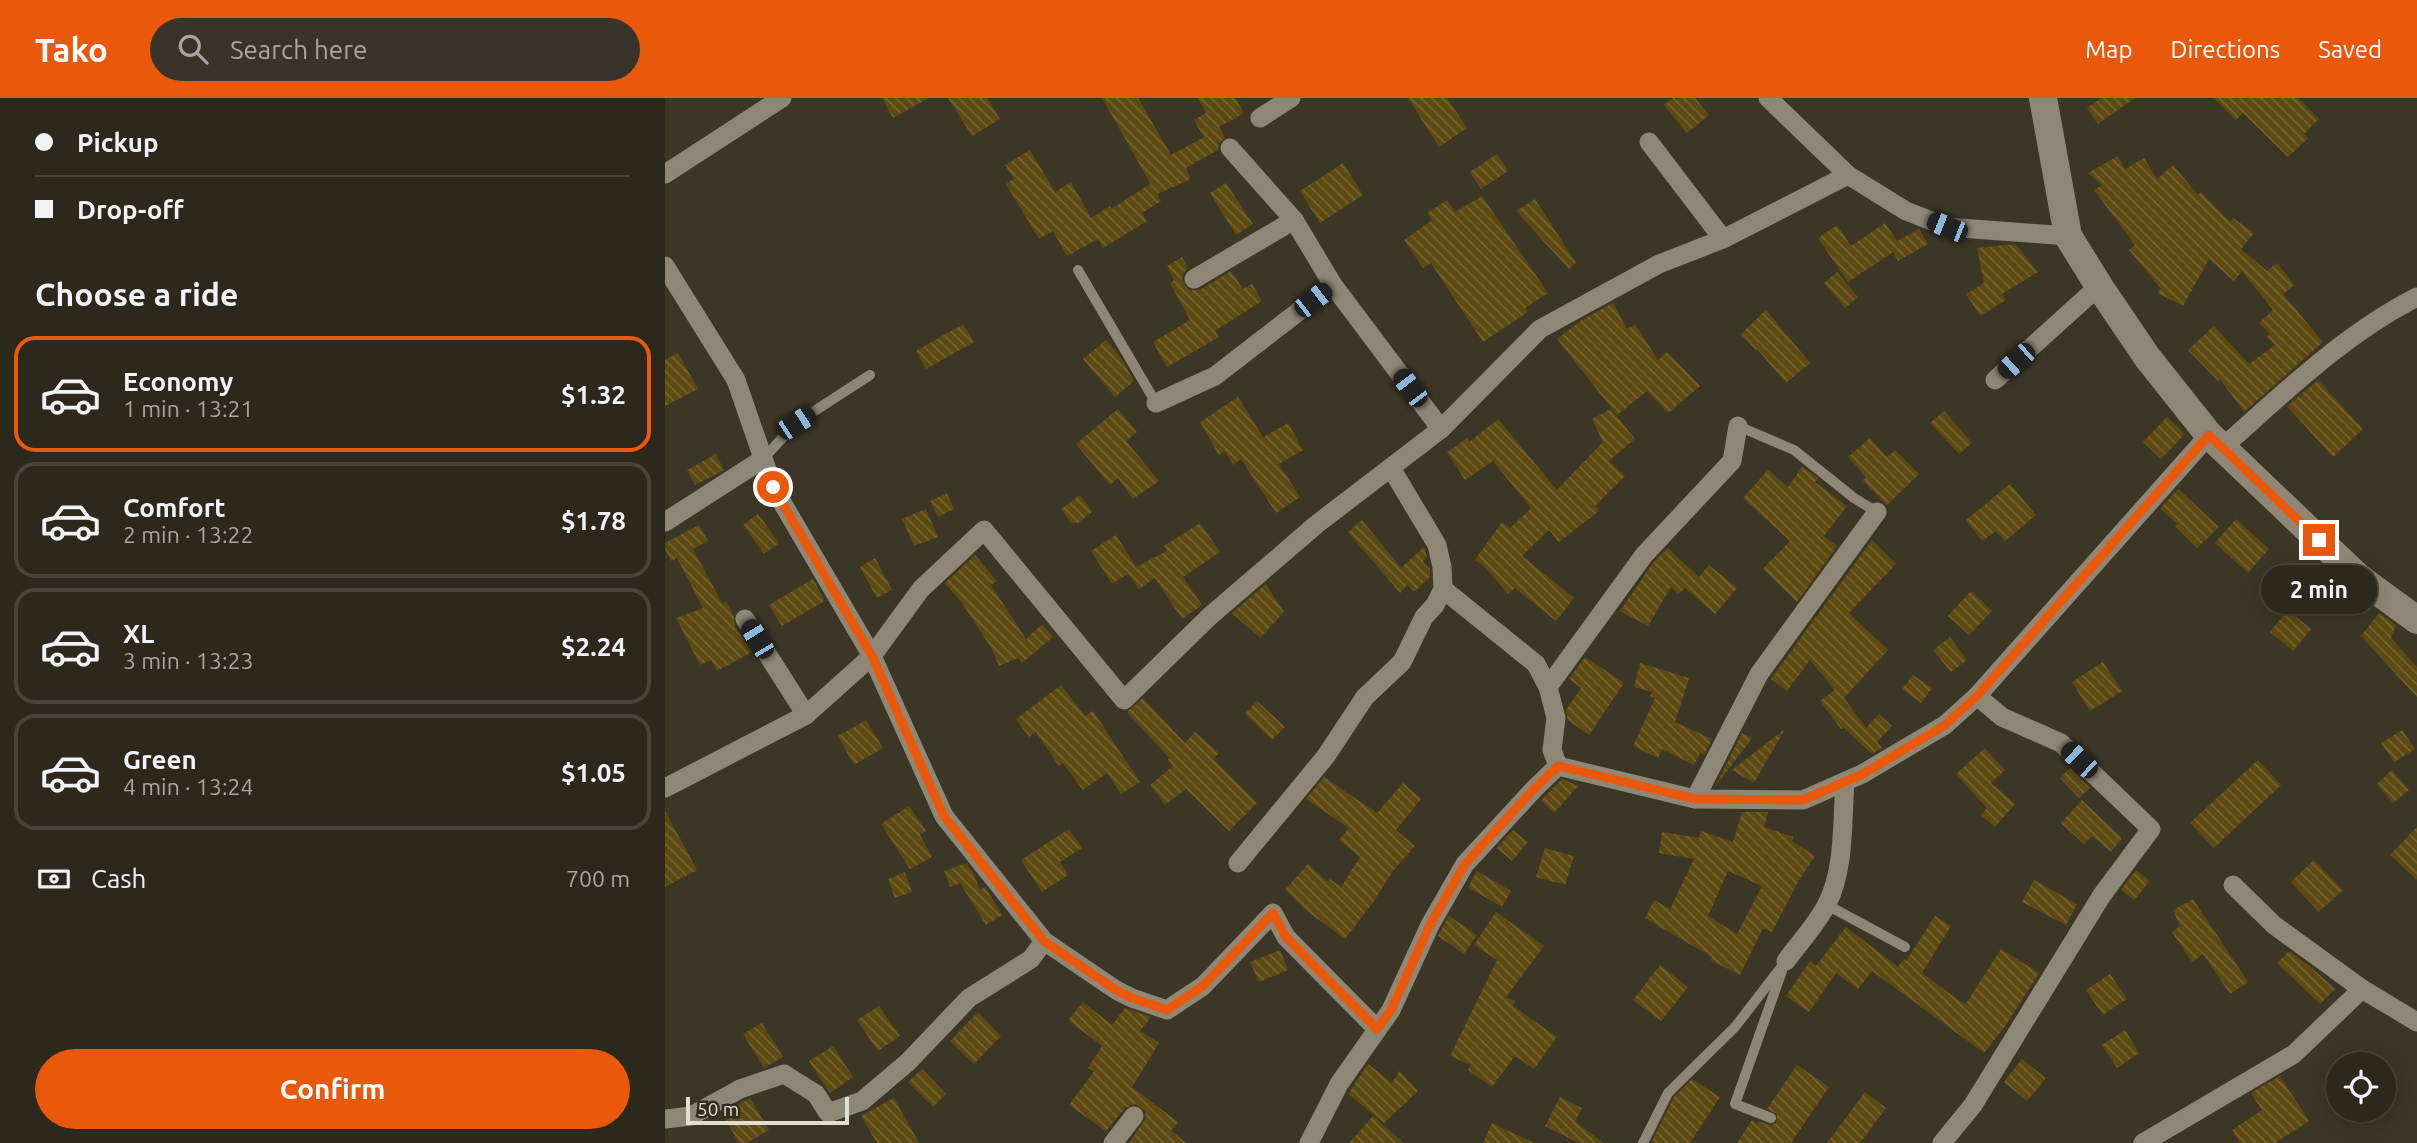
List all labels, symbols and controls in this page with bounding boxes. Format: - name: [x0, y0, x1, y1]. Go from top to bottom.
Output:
- search box: [150, 18, 640, 81]
- icon: search: [174, 30, 212, 68]
- text: Tako: [35, 31, 108, 68]
- text: Search here: [230, 35, 367, 64]
- text: Map: [2085, 36, 2132, 63]
- text: Directions: [2170, 36, 2280, 63]
- text: Saved: [2318, 36, 2382, 63]
- text: Pickup: [77, 128, 159, 157]
- text: Drop-off: [77, 195, 184, 224]
- car: [1924, 209, 1971, 245]
- text: Choose a ride: [35, 276, 238, 312]
- car: [1290, 279, 1337, 321]
- car: [1994, 339, 2039, 383]
- icon: car: [39, 363, 102, 426]
- car: [1389, 365, 1432, 411]
- text: Economy: [123, 367, 233, 396]
- text: $1.32: [561, 380, 626, 409]
- text: 1 min · 13:21: [123, 396, 254, 421]
- car: [773, 403, 820, 443]
- route start: [757, 471, 789, 503]
- icon: car: [39, 489, 102, 552]
- text: Comfort: [123, 493, 226, 522]
- text: $1.78: [561, 506, 626, 535]
- text: 2 min · 13:22: [123, 522, 254, 547]
- route end: [2303, 524, 2335, 556]
- callout: 2 min: [2261, 564, 2377, 614]
- text: 2 min: [2290, 577, 2348, 602]
- icon: car: [39, 615, 102, 678]
- car: [738, 616, 777, 662]
- text: XL: [123, 619, 154, 648]
- text: $2.24: [561, 632, 626, 661]
- text: 3 min · 13:23: [123, 648, 254, 673]
- car: [2057, 738, 2102, 782]
- icon: car: [39, 741, 102, 804]
- text: Green: [123, 745, 197, 774]
- text: $1.05: [561, 758, 626, 787]
- text: 4 min · 13:24: [123, 774, 254, 799]
- icon: cash: [35, 860, 73, 898]
- text: Cash: [91, 864, 146, 893]
- text: 700 m: [566, 866, 630, 891]
- button: Confirm: [35, 1049, 630, 1129]
- map controls: [2326, 1052, 2396, 1122]
- button: locate: [2326, 1052, 2396, 1122]
- scale bar: [686, 1094, 849, 1126]
- text: 50 m: [697, 1098, 739, 1120]

